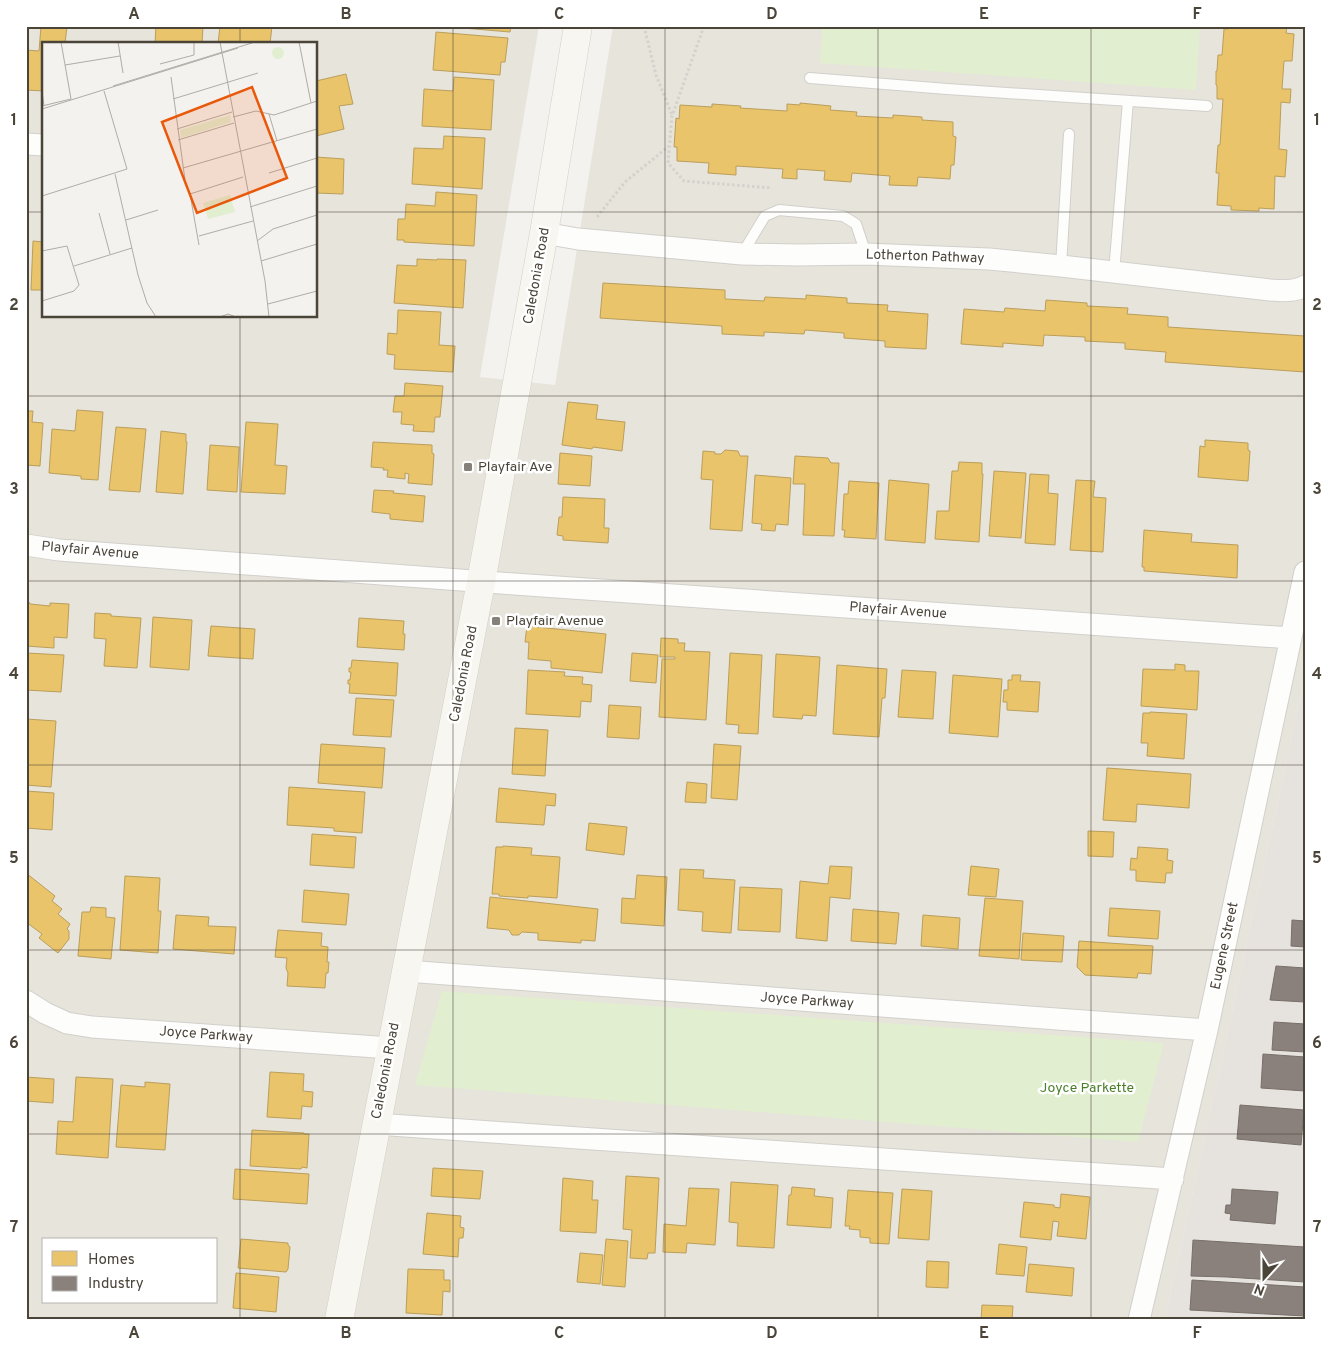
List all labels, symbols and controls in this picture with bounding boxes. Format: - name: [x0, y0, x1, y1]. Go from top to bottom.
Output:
- text: A: [128, 5, 140, 25]
- text: B: [340, 5, 352, 25]
- text: C: [554, 5, 564, 25]
- text: D: [766, 5, 778, 25]
- text: E: [979, 5, 989, 25]
- text: F: [1192, 5, 1202, 25]
- inset map: [42, 42, 318, 318]
- text: 1: [11, 111, 17, 131]
- text: 1: [1314, 111, 1320, 131]
- street label: Caledonia Road: [520, 226, 554, 326]
- street label: Lotherton Pathway: [865, 246, 985, 268]
- text: 2: [9, 296, 19, 316]
- text: 2: [1312, 296, 1322, 316]
- place label: Playfair Ave: [478, 459, 552, 476]
- marker: Playfair Ave: [462, 461, 474, 473]
- text: 3: [9, 480, 19, 500]
- text: 3: [1312, 480, 1322, 500]
- street label: Playfair Avenue: [41, 538, 139, 564]
- street label: Playfair Avenue: [849, 599, 947, 623]
- place label: Playfair Avenue: [506, 613, 604, 630]
- marker: Playfair Avenue: [490, 615, 502, 627]
- street label: Caledonia Road: [446, 624, 482, 724]
- text: 4: [9, 665, 19, 685]
- text: 4: [1312, 665, 1322, 685]
- text: 5: [9, 849, 19, 869]
- text: 5: [1312, 849, 1322, 869]
- street label: Eugene Street: [1207, 901, 1243, 991]
- street label: Joyce Parkway: [760, 989, 854, 1013]
- street label: Caledonia Road: [368, 1021, 404, 1121]
- street label: Joyce Parkway: [159, 1023, 253, 1047]
- text: 6: [9, 1034, 19, 1054]
- text: 6: [1312, 1034, 1322, 1054]
- park label: Joyce Parkette: [1040, 1080, 1134, 1097]
- text: 7: [10, 1218, 18, 1238]
- text: 7: [1313, 1218, 1321, 1238]
- legend: [42, 1238, 218, 1304]
- text: Homes: [88, 1251, 135, 1270]
- north arrow: [1238, 1254, 1288, 1304]
- text: Industry: [88, 1275, 144, 1294]
- text: N: [1252, 1279, 1268, 1298]
- text: A: [128, 1324, 140, 1344]
- text: B: [340, 1324, 352, 1344]
- text: C: [554, 1324, 564, 1344]
- text: D: [766, 1324, 778, 1344]
- text: E: [979, 1324, 989, 1344]
- text: F: [1192, 1324, 1202, 1344]

